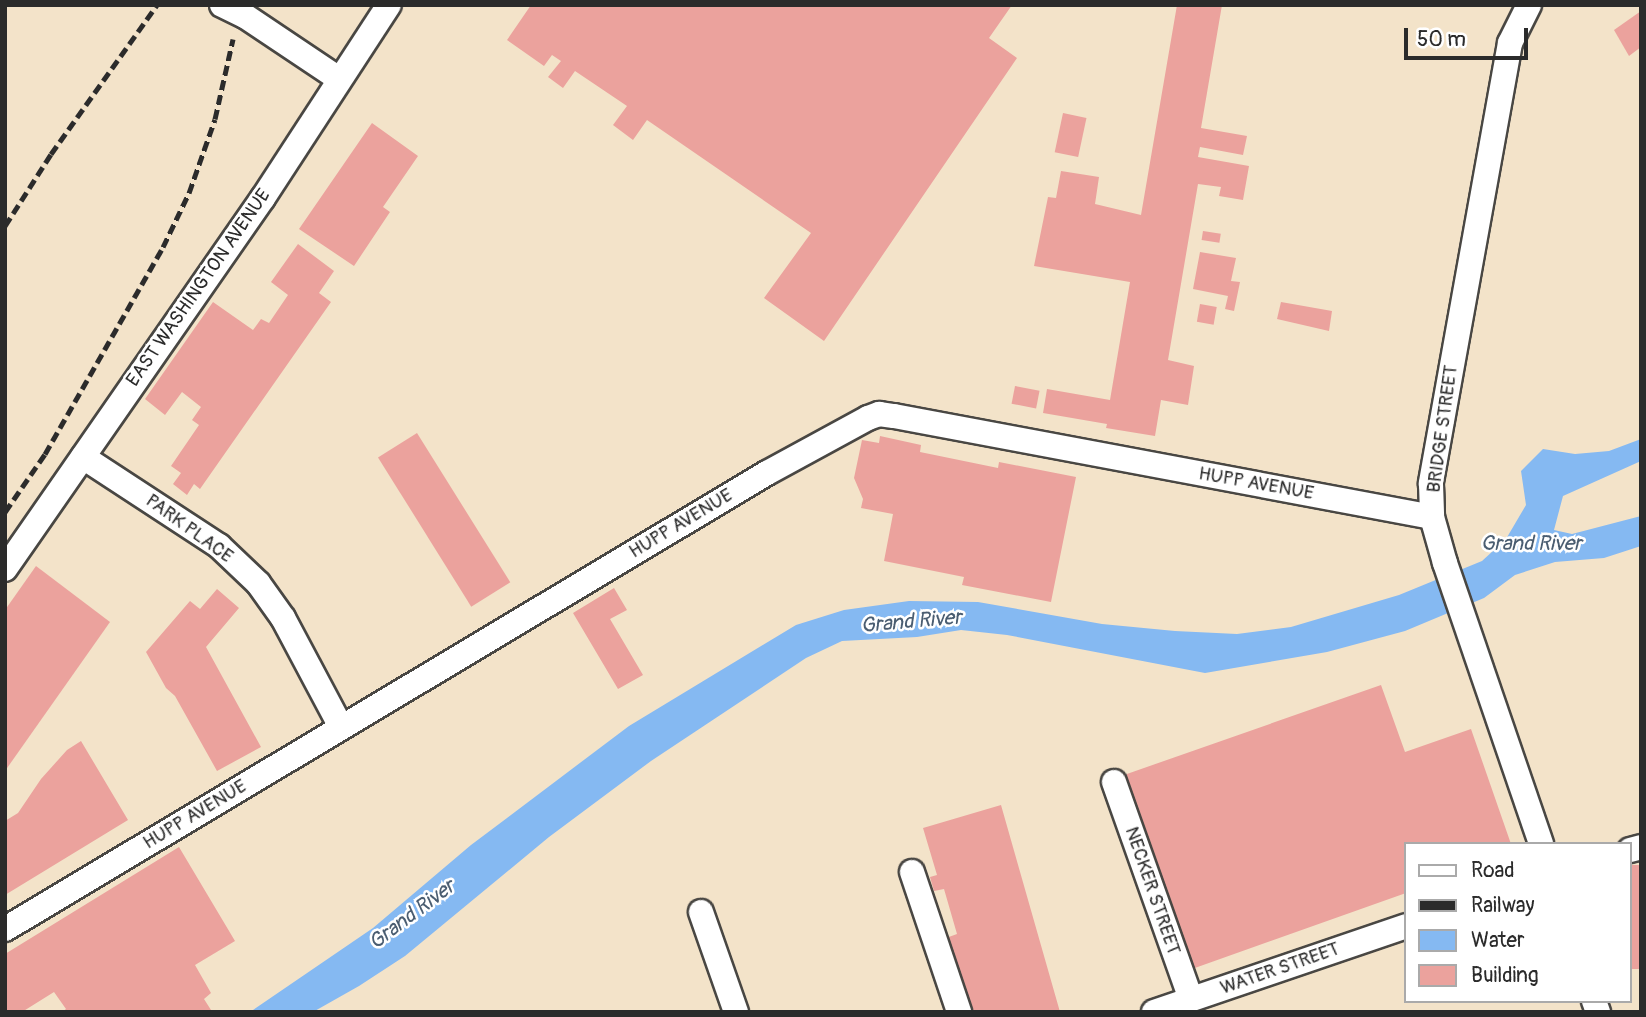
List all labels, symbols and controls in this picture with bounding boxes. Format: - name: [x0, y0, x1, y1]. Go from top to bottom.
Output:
- scale bar: [1408, 14, 1532, 58]
- text: 50 m: [1417, 26, 1466, 53]
- street label: EAST WASHINGTON AVENUE: [122, 185, 276, 391]
- street label: BRIDGE STREET: [1423, 364, 1463, 494]
- street label: HUPP AVENUE: [1197, 463, 1315, 505]
- street label: HUPP AVENUE: [625, 484, 737, 564]
- street label: PARK PLACE: [141, 490, 237, 568]
- water label: Grand River: [1480, 531, 1582, 557]
- water label: Grand River: [860, 605, 962, 639]
- street label: HUPP AVENUE: [139, 775, 251, 855]
- street label: NECKER STREET: [1119, 824, 1185, 958]
- legend: [1404, 842, 1632, 1003]
- text: Road: [1471, 857, 1515, 884]
- water label: Grand River: [364, 875, 460, 955]
- text: Railway: [1471, 892, 1535, 919]
- text: Water: [1471, 927, 1524, 954]
- street label: WATER STREET: [1217, 938, 1343, 1000]
- text: Building: [1471, 962, 1538, 989]

